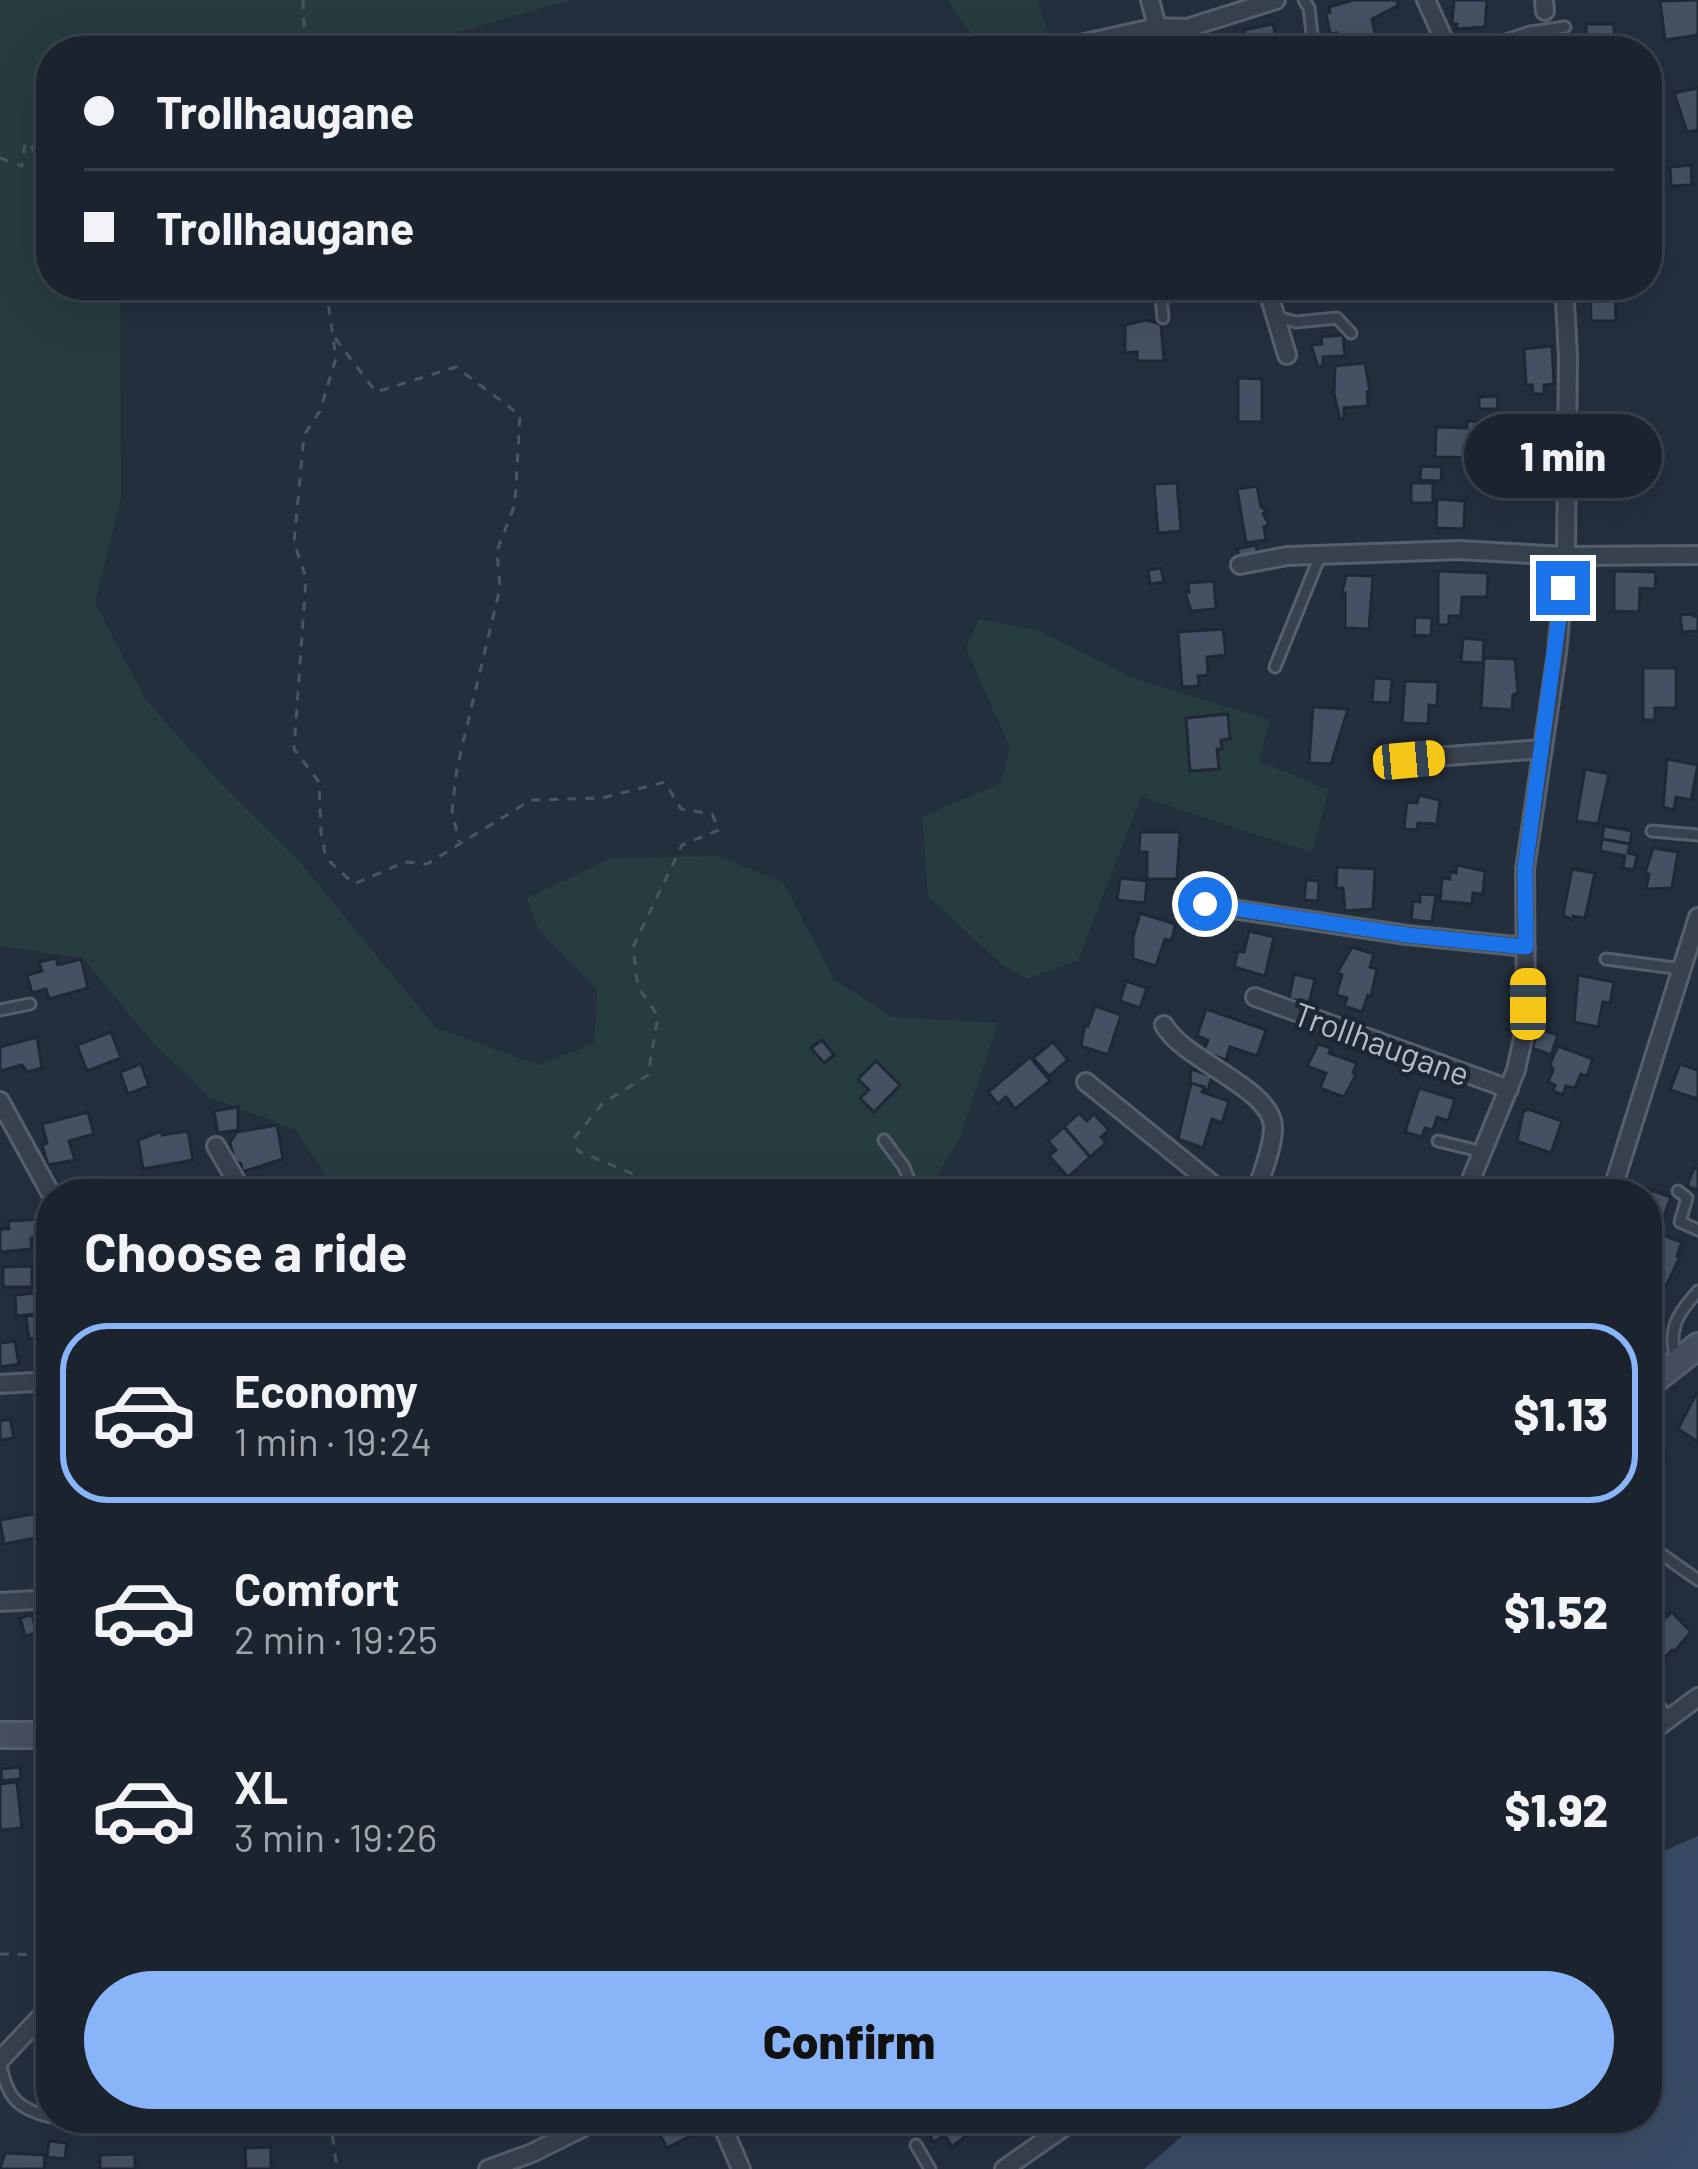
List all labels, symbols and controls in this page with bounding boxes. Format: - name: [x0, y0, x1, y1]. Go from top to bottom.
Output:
- text: Trollhaugane: [156, 84, 414, 138]
- text: Trollhaugane: [156, 200, 414, 254]
- callout: 1 min: [1464, 414, 1662, 498]
- text: 1 min: [1520, 432, 1606, 479]
- route end: [1536, 561, 1590, 615]
- car: [1372, 739, 1446, 781]
- route start: [1178, 877, 1232, 931]
- car: [1510, 968, 1546, 1040]
- street label: Trollhaugane: [1289, 993, 1475, 1093]
- text: Choose a ride: [84, 1218, 408, 1283]
- icon: car: [90, 1359, 198, 1467]
- text: Economy: [234, 1363, 418, 1417]
- text: $1.13: [1513, 1386, 1608, 1440]
- text: 1 min · 19:24: [234, 1417, 432, 1464]
- icon: car: [90, 1557, 198, 1665]
- text: Comfort: [234, 1561, 400, 1615]
- text: $1.52: [1504, 1584, 1608, 1638]
- text: 2 min · 19:25: [234, 1615, 438, 1662]
- icon: car: [90, 1755, 198, 1863]
- text: XL: [234, 1759, 288, 1813]
- text: $1.92: [1504, 1782, 1608, 1836]
- text: 3 min · 19:26: [234, 1813, 437, 1860]
- button: Confirm: [84, 1971, 1614, 2109]

